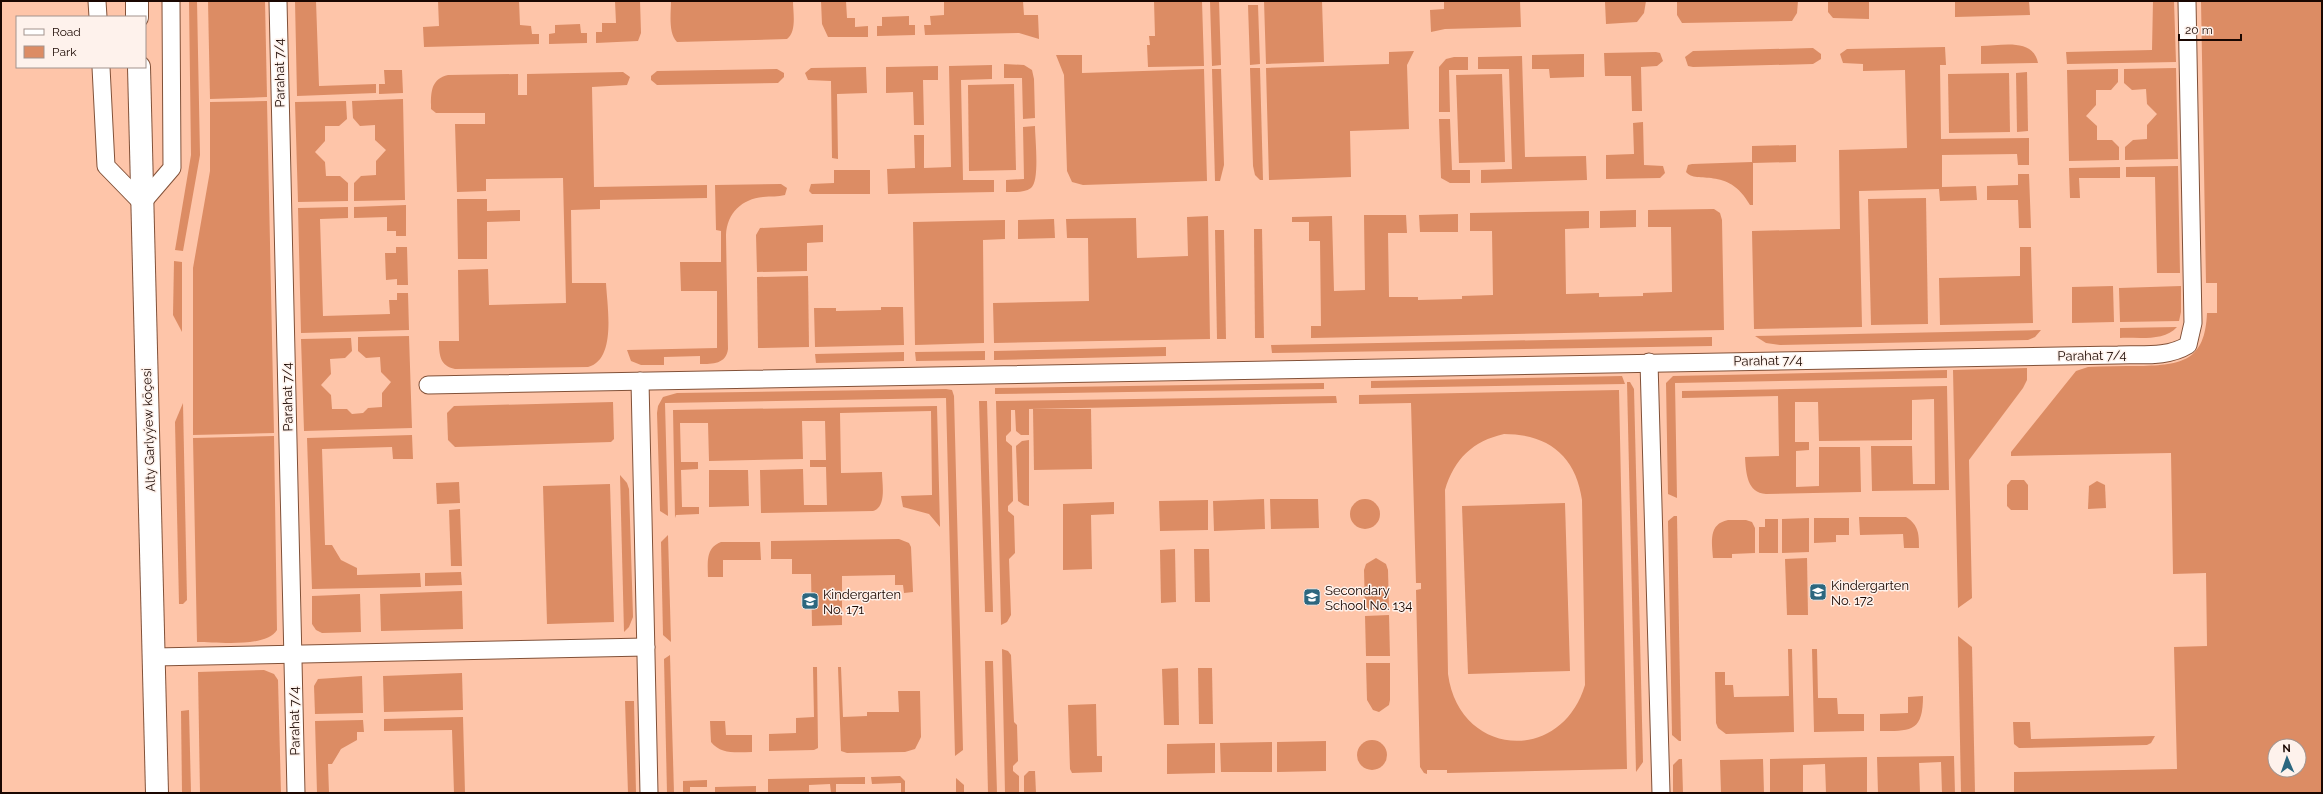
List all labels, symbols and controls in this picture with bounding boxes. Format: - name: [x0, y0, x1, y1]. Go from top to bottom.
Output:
- legend: [16, 16, 146, 68]
- scale bar: [2179, 16, 2241, 42]
- text: 20 m: [2185, 23, 2213, 37]
- text: Road: [52, 25, 81, 39]
- street label: Parahat 7/4: [271, 38, 288, 108]
- text: Park: [52, 45, 77, 59]
- street label: Parahat 7/4: [2057, 347, 2127, 364]
- street label: Parahat 7/4: [1733, 352, 1803, 369]
- street label: Parahat 7/4: [279, 362, 296, 432]
- street label: Alty Garlyýew köçesi: [139, 368, 158, 492]
- place label: Kindergarten No. 172: [1831, 578, 1909, 608]
- school or university icon: Kindergarten No. 172: [1808, 582, 1828, 602]
- place label: Secondary School No. 134: [1325, 583, 1412, 613]
- place label: Kindergarten No. 171: [823, 587, 901, 617]
- school or university icon: Secondary School No. 134: [1302, 587, 1322, 607]
- school or university icon: Kindergarten No. 171: [800, 591, 820, 611]
- street label: Parahat 7/4: [286, 686, 303, 756]
- north arrow: [2267, 738, 2307, 778]
- text: N: [2282, 742, 2291, 755]

